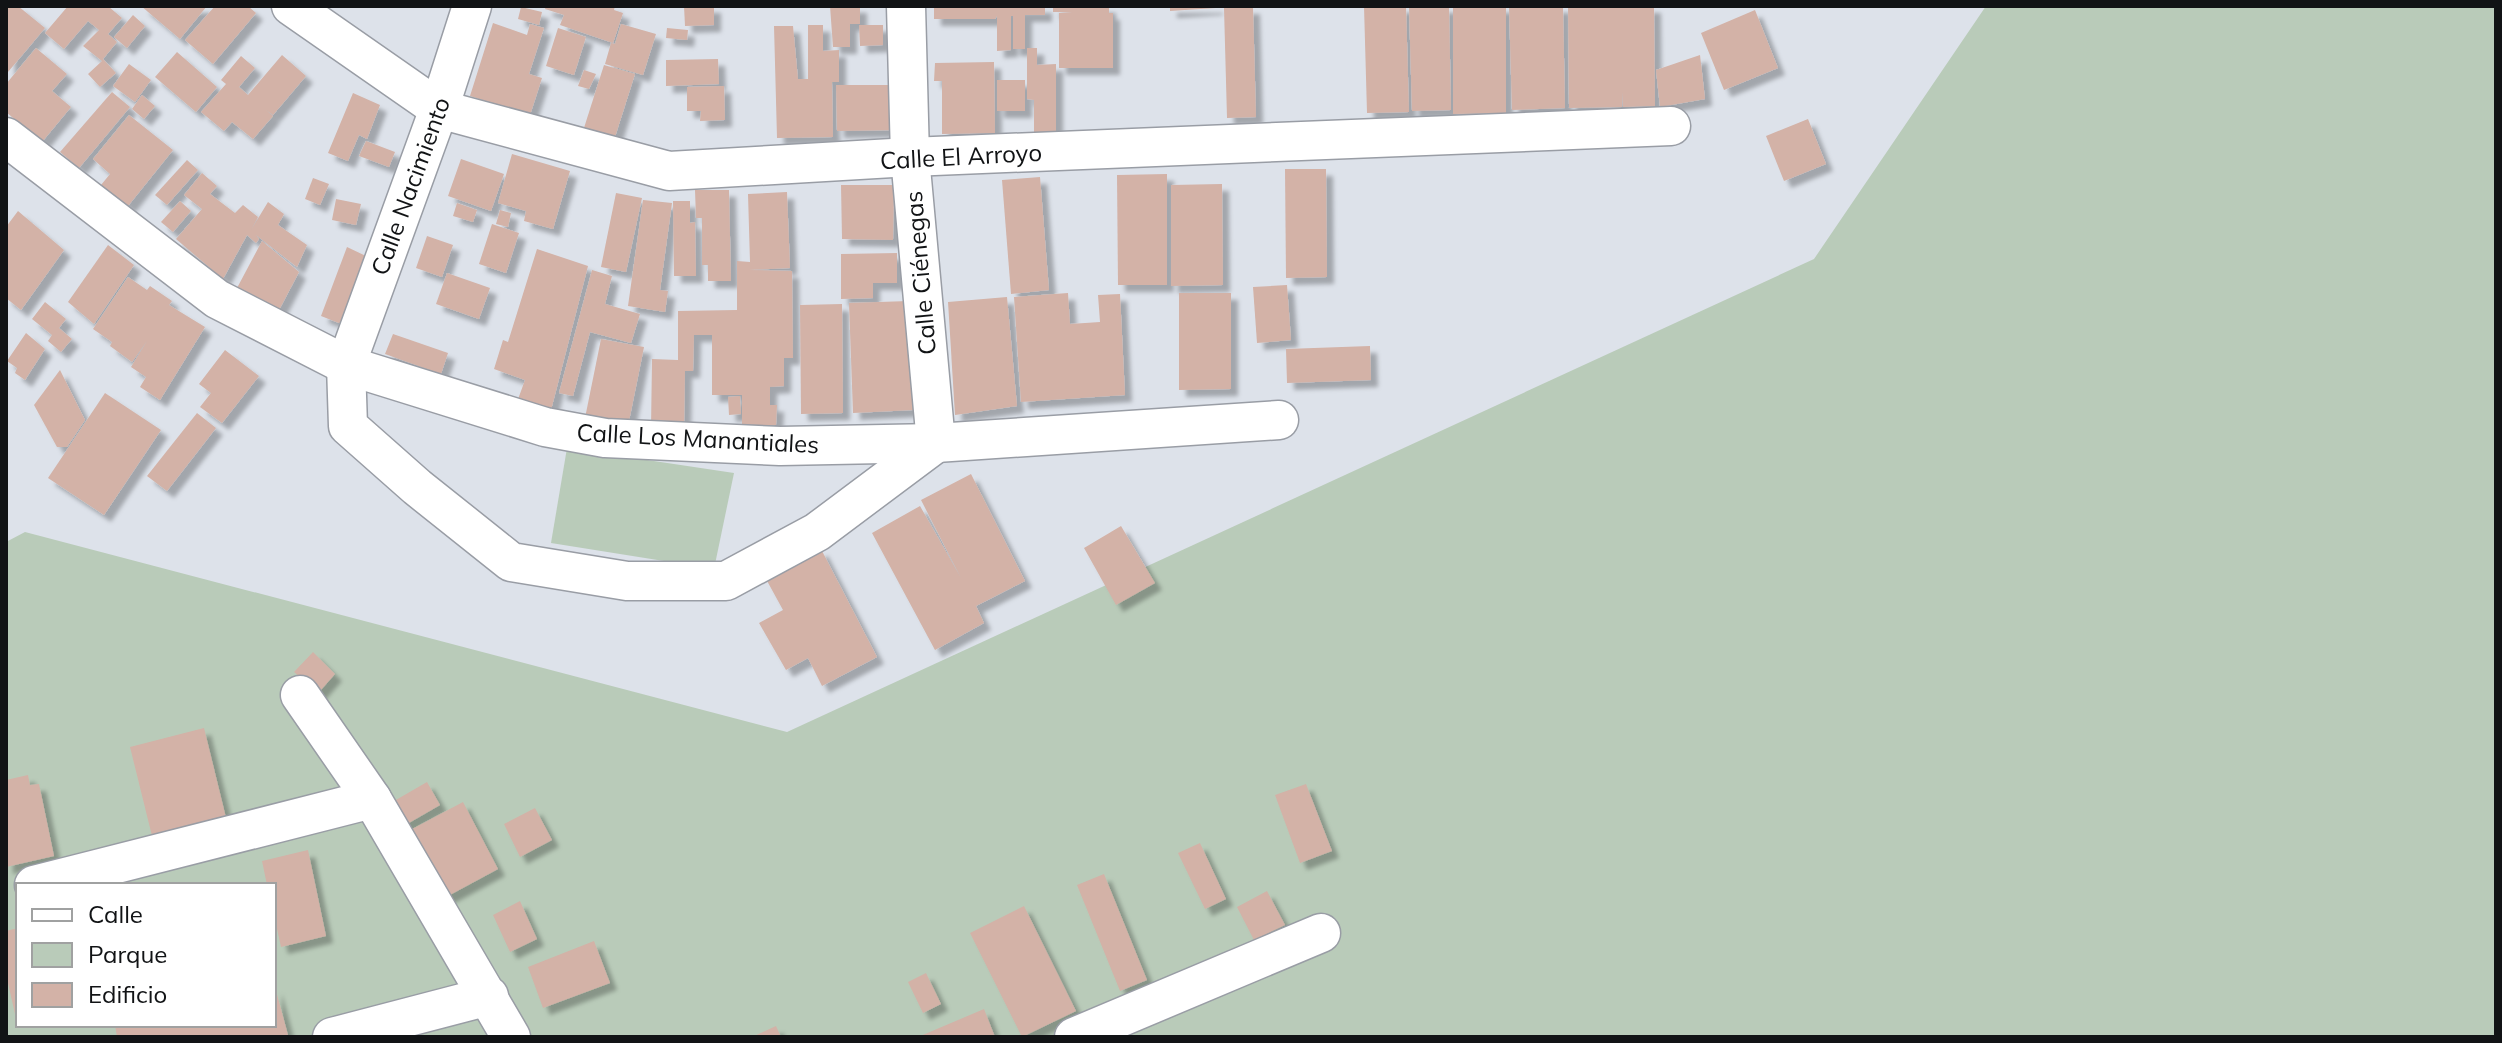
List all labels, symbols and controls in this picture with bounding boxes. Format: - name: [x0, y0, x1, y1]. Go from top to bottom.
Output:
- street label: Calle Nacimiento: [364, 93, 456, 279]
- street label: Calle El Arroyo: [879, 137, 1043, 175]
- street label: Calle Ciénegas: [898, 190, 942, 356]
- street label: Calle Los Manantiales: [576, 417, 820, 459]
- legend: [16, 883, 276, 1027]
- text: Calle: [88, 899, 143, 929]
- text: Parque: [88, 939, 167, 969]
- text: Edificio: [88, 979, 167, 1009]

